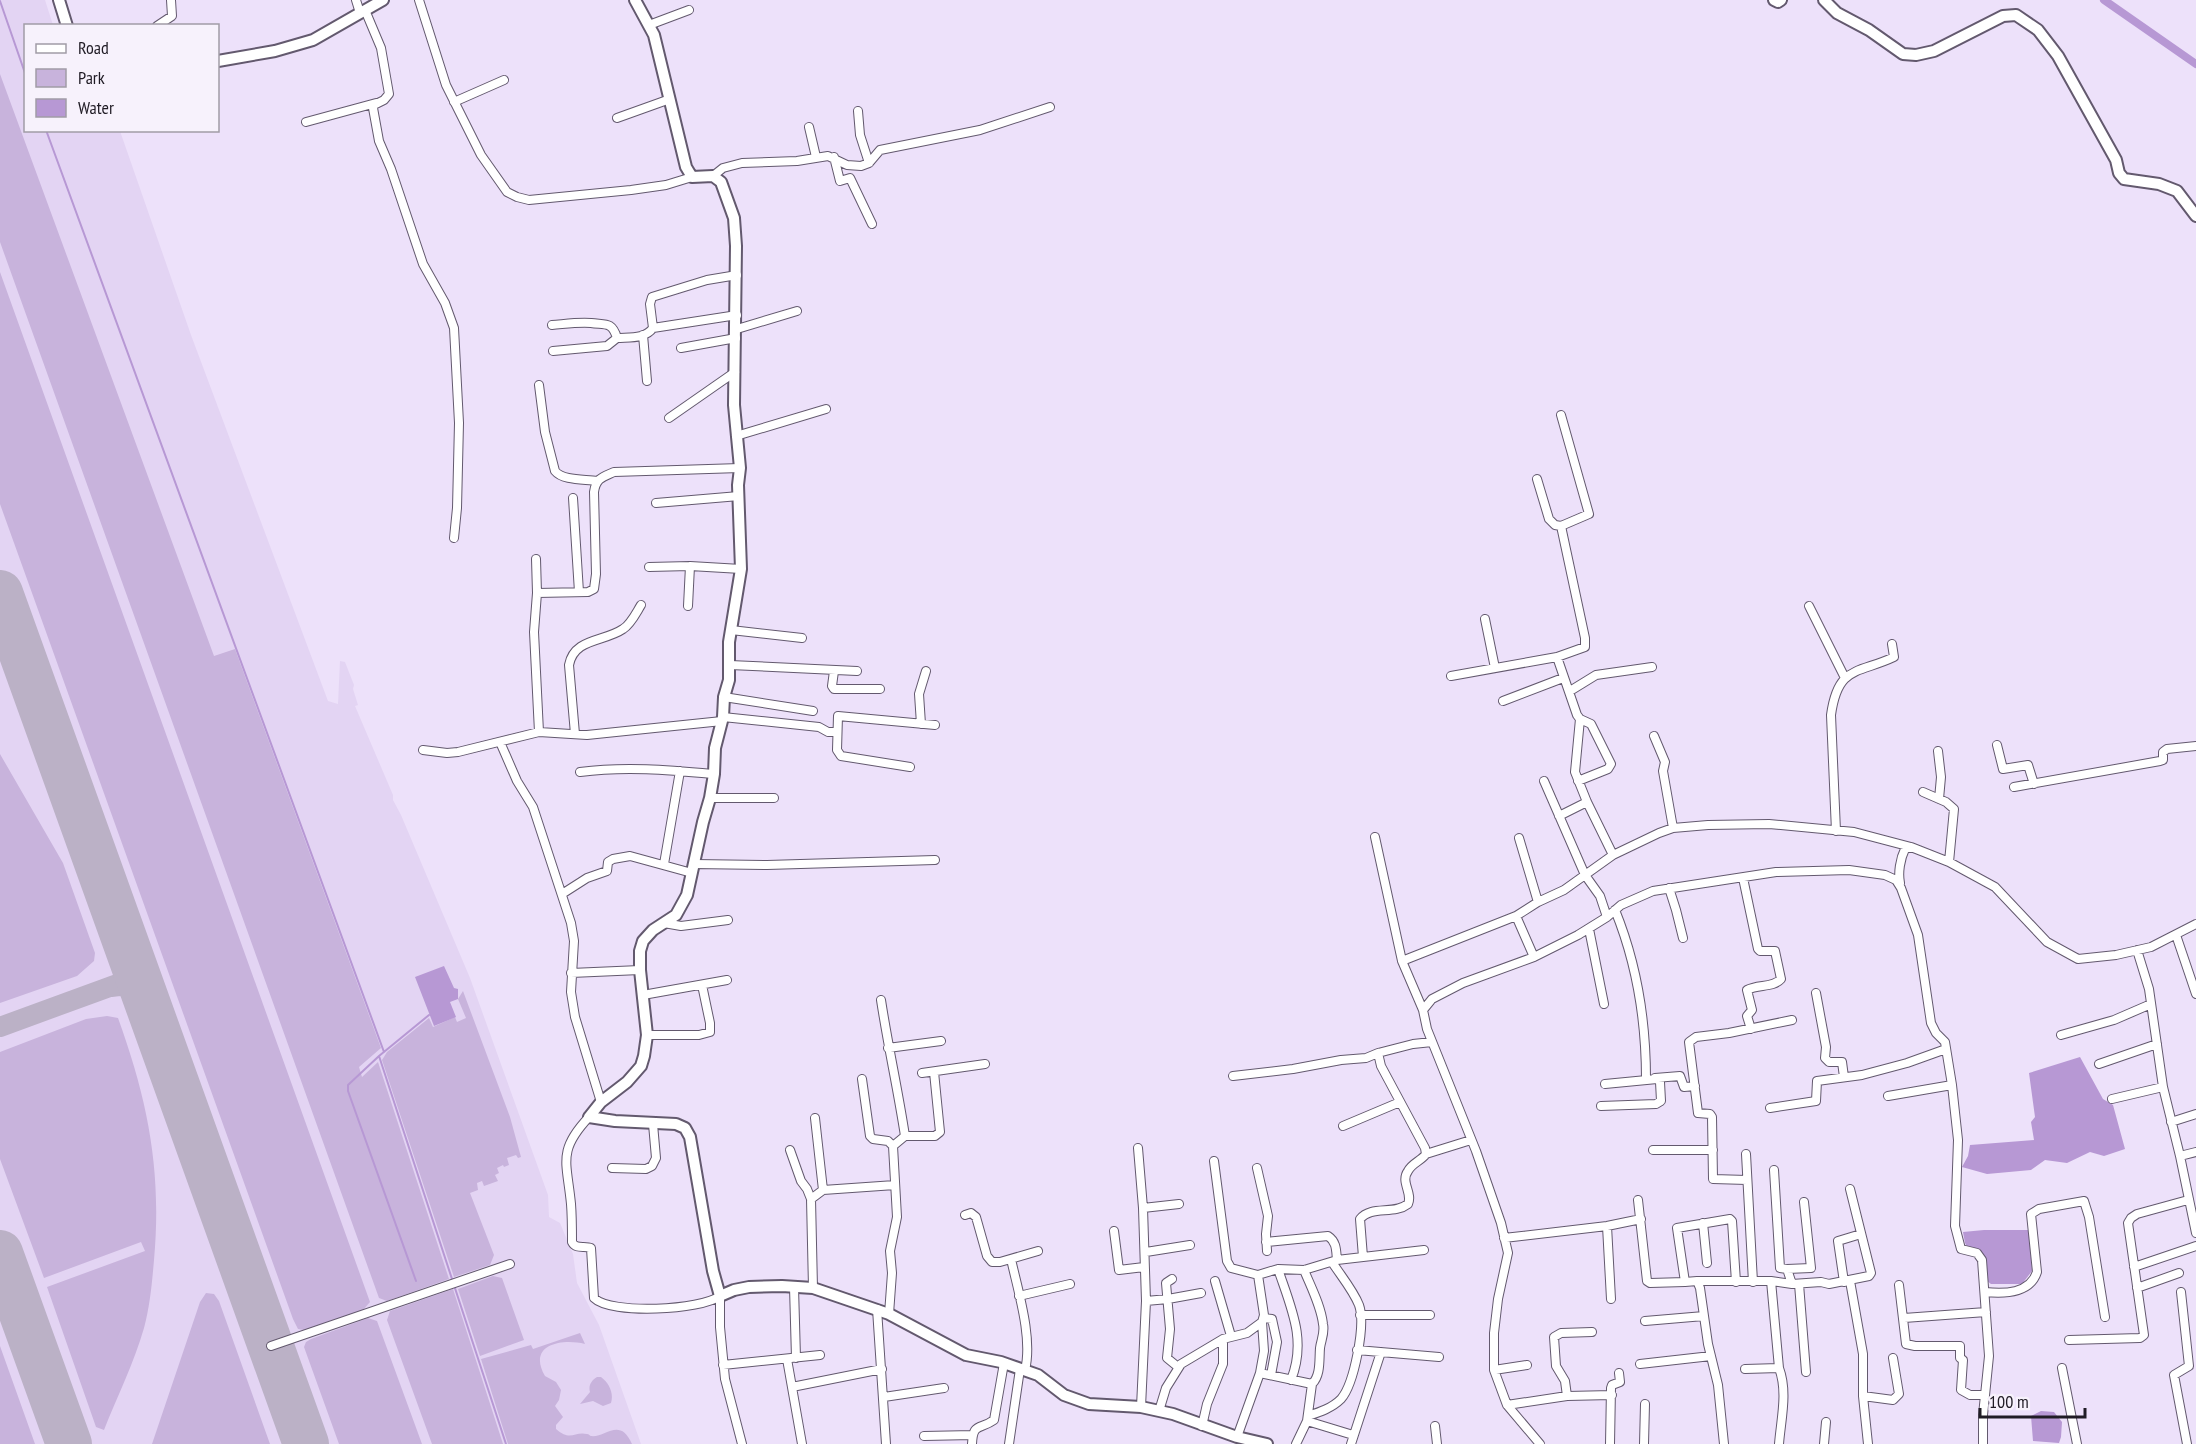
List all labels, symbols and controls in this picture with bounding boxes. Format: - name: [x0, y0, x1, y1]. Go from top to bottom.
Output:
- legend: [24, 24, 219, 132]
- text: Road: [78, 36, 109, 59]
- text: Park: [78, 66, 105, 89]
- text: Water: [78, 96, 114, 119]
- scale bar: [1980, 1381, 2085, 1419]
- text: 100 m: [1989, 1390, 2029, 1413]

